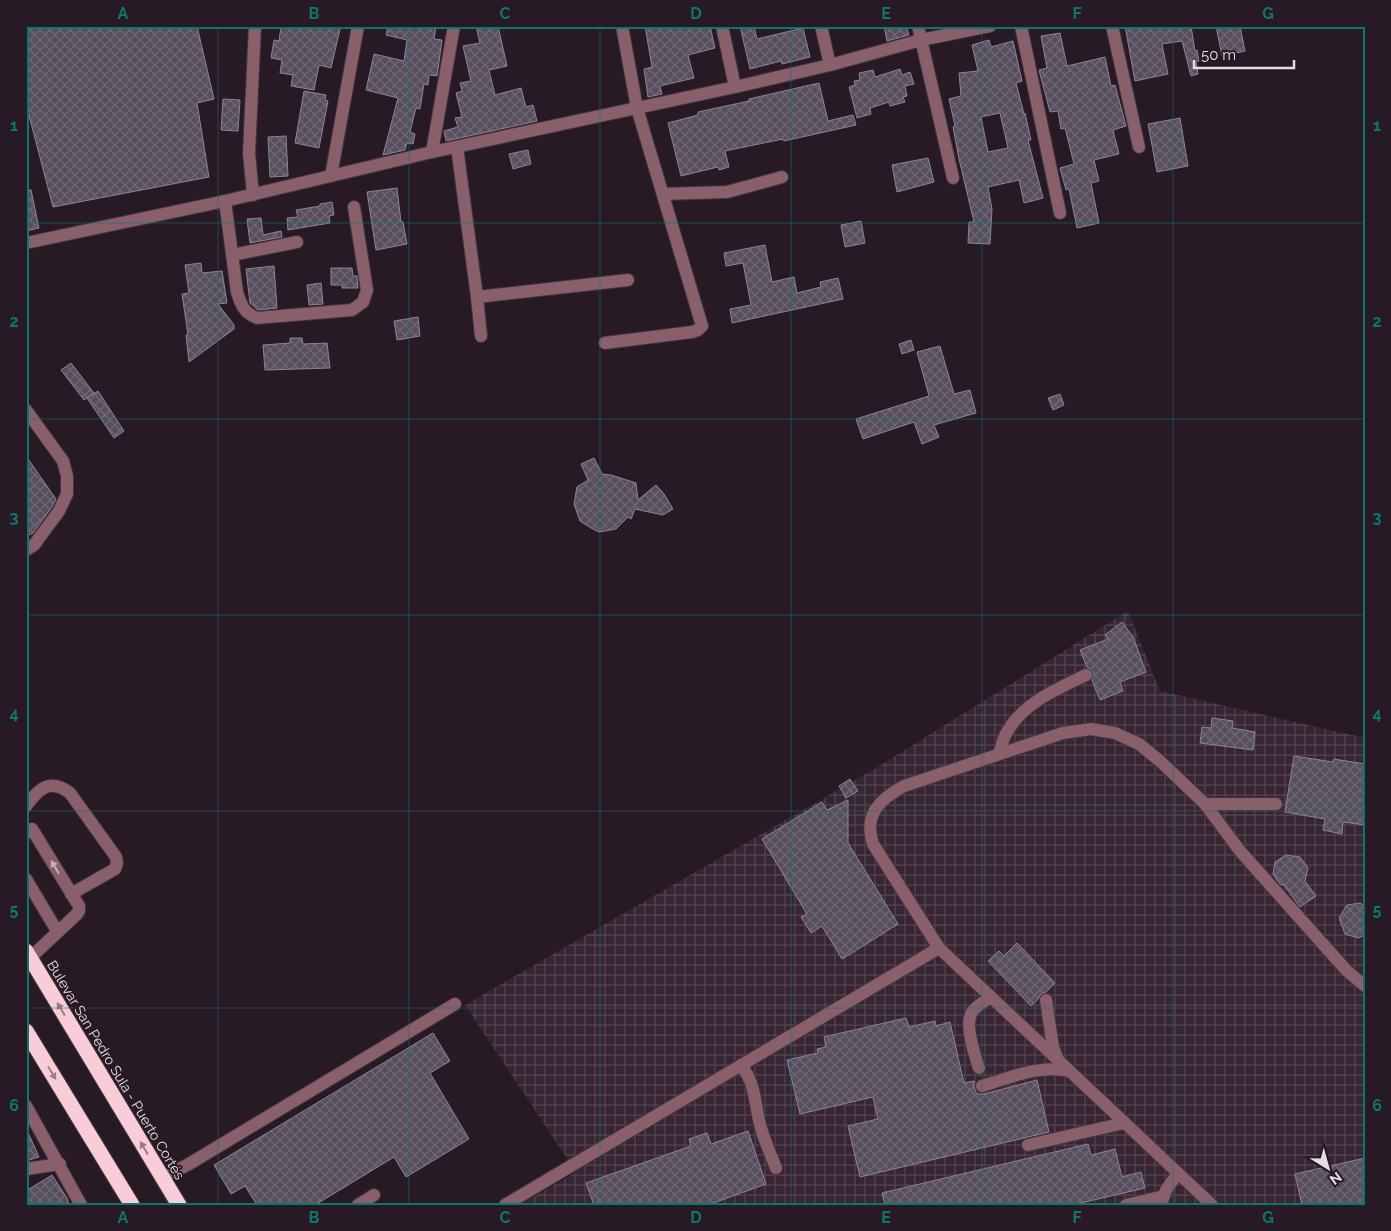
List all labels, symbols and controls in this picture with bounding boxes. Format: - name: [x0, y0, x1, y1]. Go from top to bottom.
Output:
- text: A: [118, 4, 129, 23]
- text: B: [309, 4, 320, 23]
- text: C: [500, 4, 511, 23]
- text: D: [690, 4, 702, 23]
- text: E: [881, 4, 891, 23]
- text: F: [1072, 4, 1082, 23]
- text: G: [1262, 4, 1274, 23]
- scale bar: [1194, 38, 1294, 70]
- text: 50 m: [1201, 46, 1236, 64]
- text: 1: [10, 116, 18, 135]
- text: 1: [1373, 116, 1381, 135]
- text: 2: [9, 312, 19, 331]
- text: 2: [1372, 312, 1382, 331]
- text: 3: [10, 508, 19, 527]
- text: 3: [1373, 508, 1382, 527]
- text: 4: [9, 704, 19, 723]
- text: 4: [1372, 704, 1382, 723]
- one-way arrow: [50, 861, 59, 874]
- text: 5: [10, 900, 19, 919]
- text: 5: [1373, 900, 1382, 919]
- street label: Bulevar San Pedro Sula - Puerto Cortés: [44, 958, 188, 1183]
- one-way arrow: [56, 1003, 65, 1016]
- one-way arrow: [47, 1066, 56, 1079]
- text: 6: [9, 1096, 19, 1115]
- text: 6: [1372, 1096, 1382, 1115]
- one-way arrow: [140, 1142, 149, 1155]
- north arrow: [1304, 1144, 1354, 1194]
- text: N: [1327, 1169, 1345, 1188]
- text: A: [118, 1208, 129, 1227]
- text: B: [309, 1208, 320, 1227]
- text: C: [500, 1208, 511, 1227]
- text: D: [690, 1208, 702, 1227]
- text: E: [881, 1208, 891, 1227]
- text: F: [1072, 1208, 1082, 1227]
- text: G: [1262, 1208, 1274, 1227]

